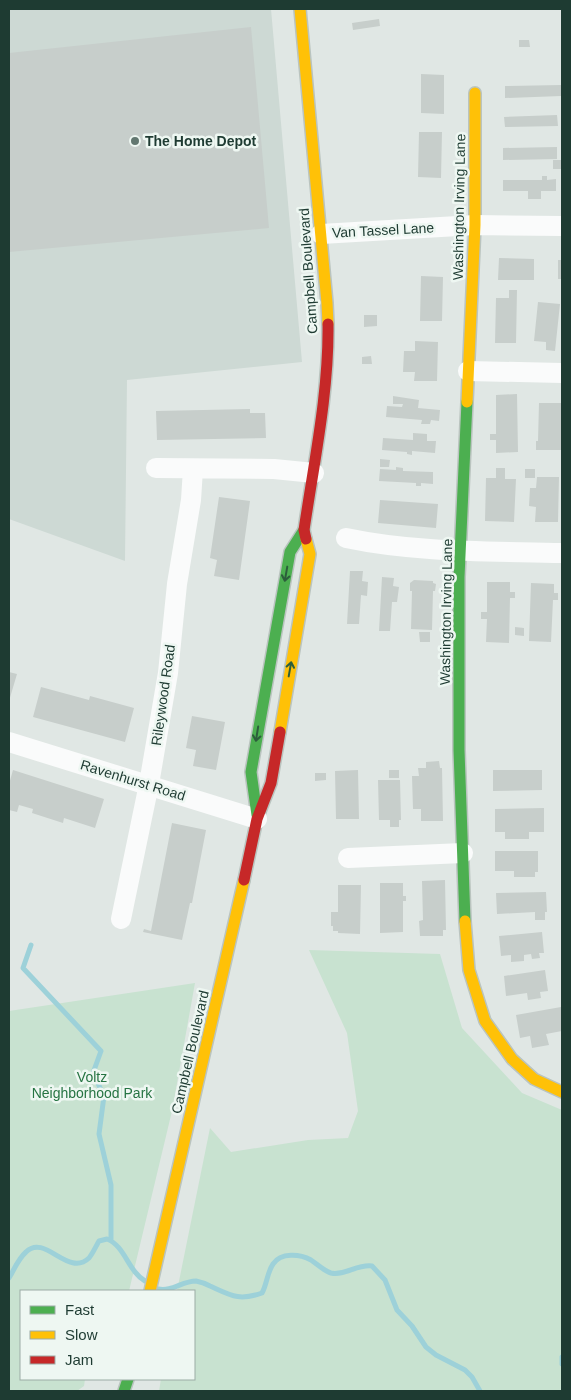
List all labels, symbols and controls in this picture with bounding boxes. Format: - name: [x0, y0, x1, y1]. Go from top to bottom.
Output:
- place label: The Home Depot: [145, 133, 257, 149]
- street label: Washington Irving Lane: [450, 133, 468, 280]
- marker: The Home Depot: [129, 135, 141, 147]
- street label: Campbell Boulevard: [296, 208, 320, 334]
- street label: Van Tassel Lane: [332, 219, 435, 241]
- street label: Washington Irving Lane: [437, 538, 455, 685]
- one-way arrow: [280, 566, 290, 582]
- street label: Rileywood Road: [148, 643, 178, 747]
- one-way arrow: [286, 662, 296, 678]
- one-way arrow: [252, 726, 262, 742]
- street label: Ravenhurst Road: [79, 756, 187, 804]
- street label: Campbell Boulevard: [168, 989, 212, 1115]
- park label: Voltz Neighborhood Park: [32, 1069, 153, 1101]
- legend: [20, 1290, 195, 1380]
- text: Fast: [65, 1301, 95, 1318]
- text: Slow: [65, 1326, 98, 1343]
- text: Jam: [65, 1351, 93, 1368]

